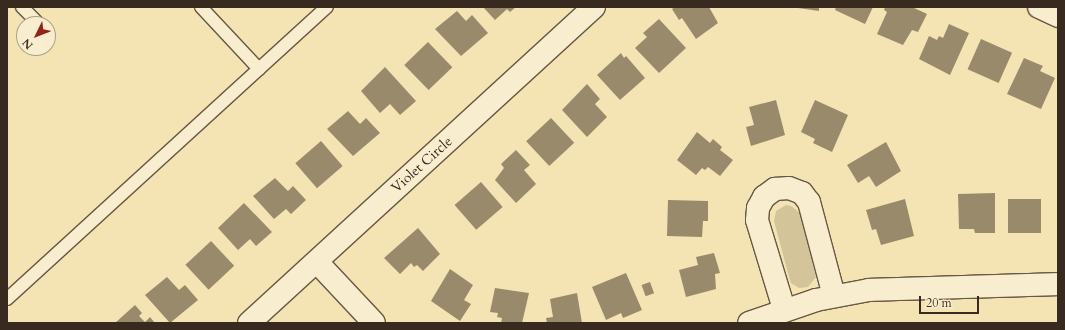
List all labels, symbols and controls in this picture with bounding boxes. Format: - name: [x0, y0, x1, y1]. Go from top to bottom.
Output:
- north arrow: [16, 16, 56, 56]
- text: N: [19, 35, 36, 52]
- street label: Violet Circle: [388, 133, 456, 197]
- scale bar: [921, 288, 981, 314]
- text: 20 m: [926, 295, 952, 311]

